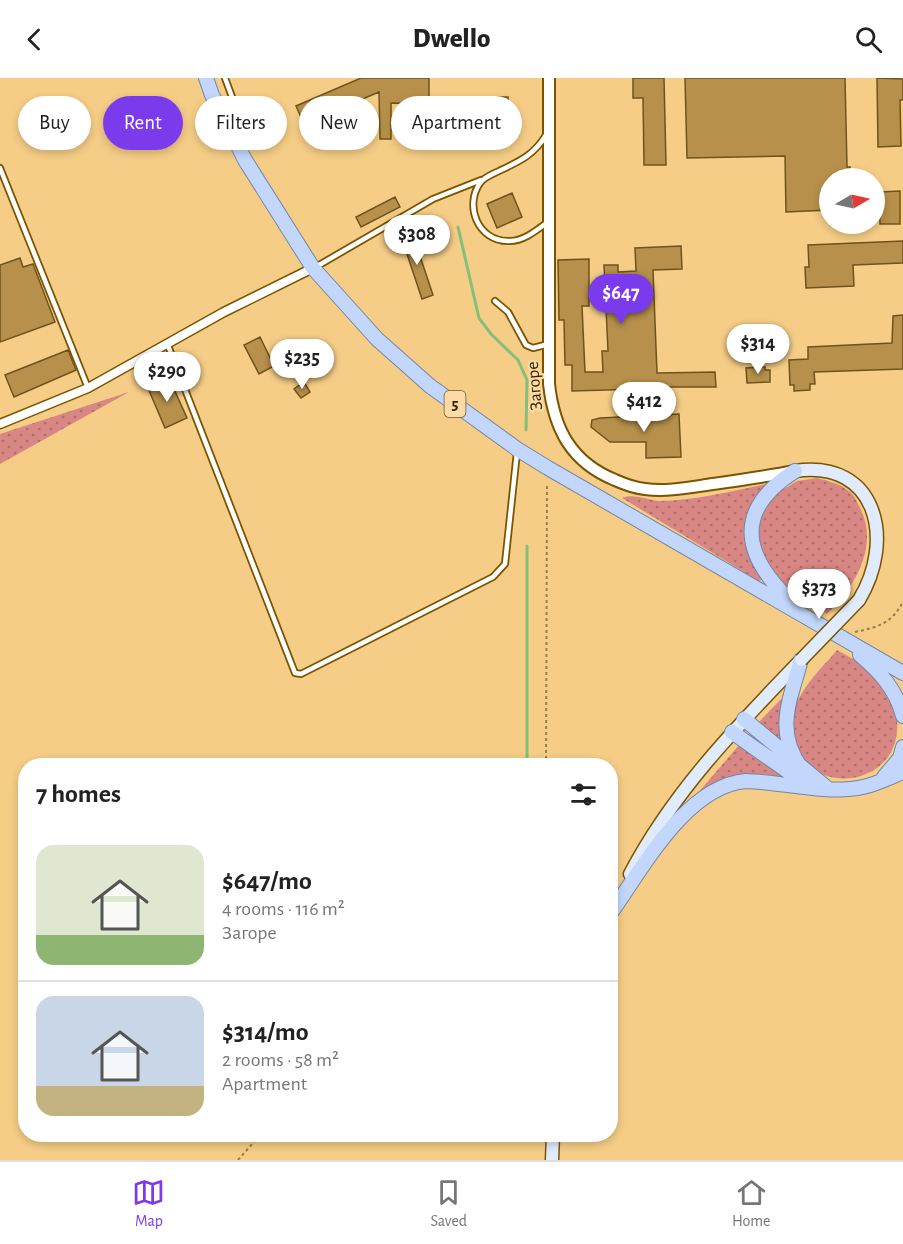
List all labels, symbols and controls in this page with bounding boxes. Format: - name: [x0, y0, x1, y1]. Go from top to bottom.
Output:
- icon: back: [18, 23, 51, 56]
- icon: search: [852, 23, 885, 56]
- text: Dwello: [413, 25, 490, 52]
- chip: Buy: [18, 96, 91, 150]
- chip: Rent: [103, 96, 183, 150]
- chip: Filters: [195, 96, 287, 150]
- chip: New: [299, 96, 379, 150]
- chip: Apartment: [391, 96, 522, 150]
- north arrow: [819, 168, 885, 234]
- map controls: [819, 168, 885, 234]
- pin: $308: [381, 215, 453, 266]
- text: $308: [398, 224, 436, 244]
- pin: $647: [585, 274, 657, 325]
- text: $647: [602, 283, 640, 303]
- pin: $314: [722, 324, 794, 375]
- text: $314: [741, 333, 775, 353]
- pin: $235: [266, 339, 338, 390]
- text: $235: [284, 348, 320, 368]
- pin: $290: [131, 352, 203, 403]
- text: $290: [148, 361, 186, 381]
- street label: Загоре: [524, 361, 546, 411]
- pin: $412: [608, 382, 680, 433]
- road number: 5: [444, 391, 466, 417]
- text: $412: [626, 391, 662, 411]
- pin: $373: [783, 569, 855, 620]
- text: $373: [802, 578, 836, 598]
- icon: filters: [567, 778, 600, 811]
- text: 7 homes: [36, 781, 121, 807]
- text: $647/mo: [222, 868, 312, 894]
- icon: home: [84, 869, 156, 941]
- text: 4 rooms · 116 m²: [222, 899, 345, 919]
- text: Загоре: [222, 923, 277, 943]
- text: $314/mo: [222, 1019, 309, 1045]
- icon: home: [84, 1020, 156, 1092]
- text: 2 rooms · 58 m²: [222, 1050, 339, 1070]
- text: Apartment: [222, 1074, 307, 1094]
- tab: Map: [132, 1176, 165, 1231]
- tab: Saved: [430, 1176, 467, 1231]
- tab: Home: [732, 1176, 771, 1231]

